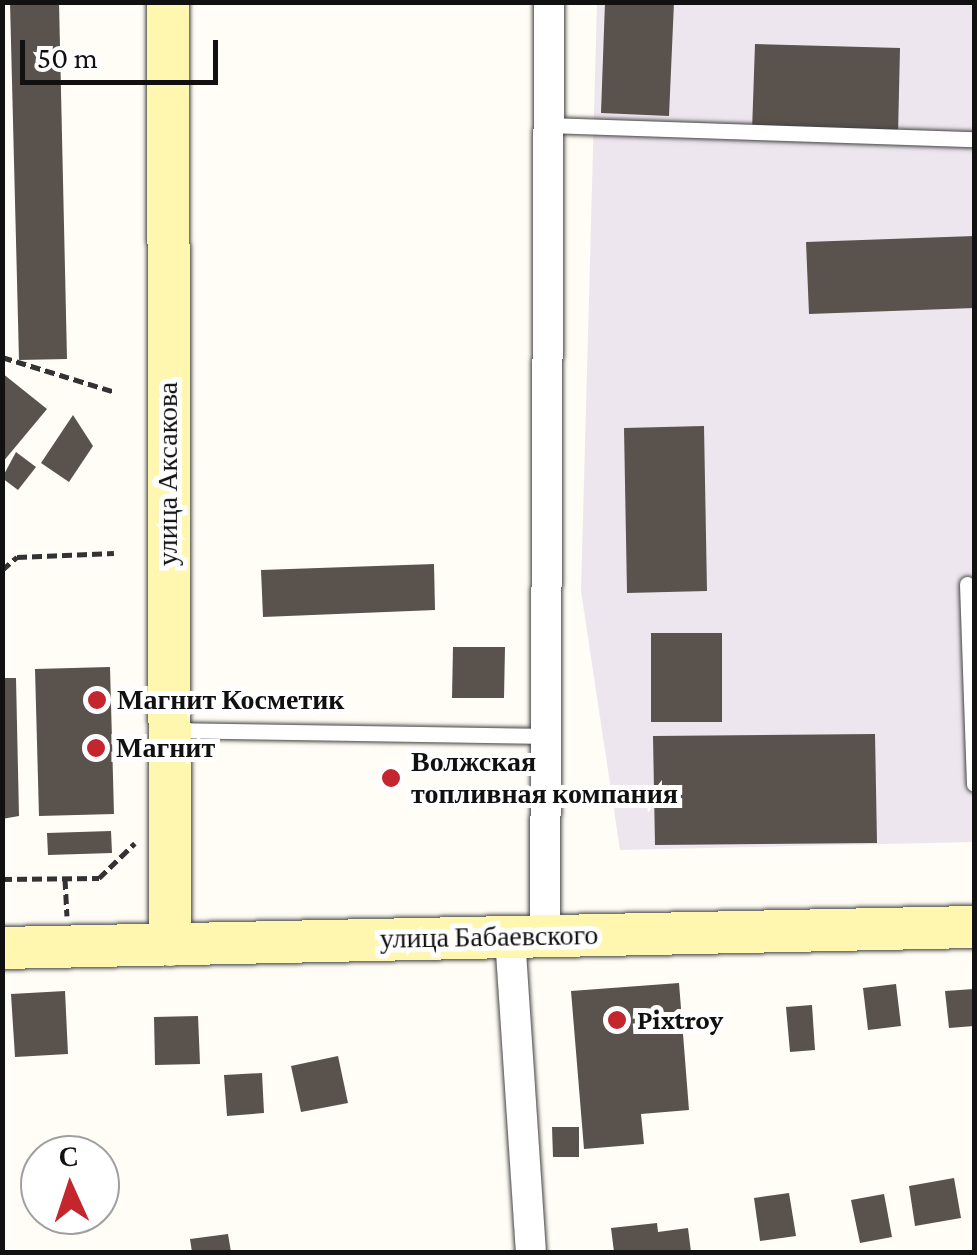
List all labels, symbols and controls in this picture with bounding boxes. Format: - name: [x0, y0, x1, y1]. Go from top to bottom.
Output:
- scale bar: [25, 20, 222, 82]
- text: 50 m: [37, 41, 98, 74]
- street label: улица Аксакова: [151, 382, 185, 566]
- place label: Магнит Косметик: [117, 683, 344, 717]
- marker: Магнит Косметик: [86, 689, 108, 711]
- place label: Магнит: [116, 731, 215, 765]
- marker: Магнит: [85, 737, 107, 759]
- place label: Волжская топливная компания: [411, 745, 678, 811]
- marker: Волжская топливная компания: [380, 767, 402, 789]
- street label: улица Бабаевского: [379, 918, 599, 956]
- place label: Pixtroy: [637, 1003, 723, 1037]
- marker: Pixtroy: [606, 1009, 628, 1031]
- north arrow: [20, 1135, 120, 1235]
- text: С: [58, 1141, 79, 1173]

